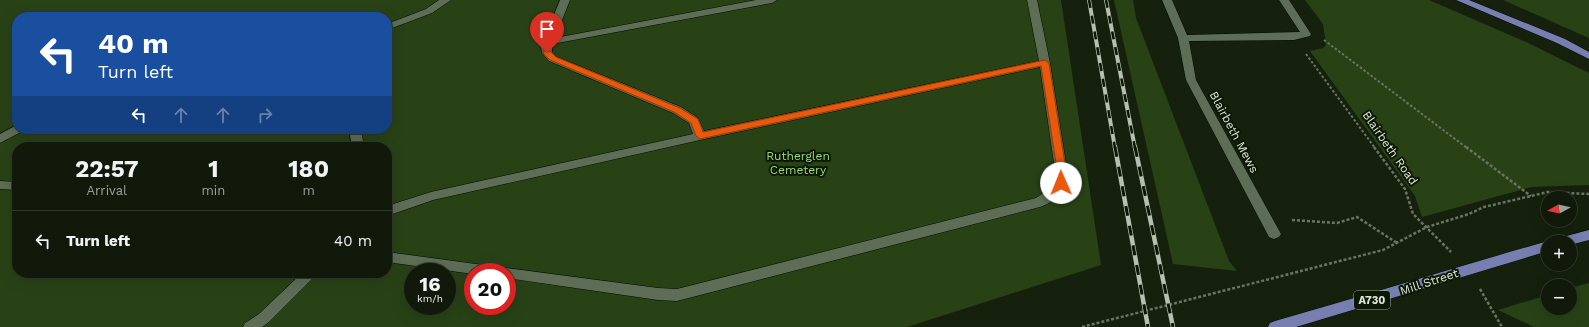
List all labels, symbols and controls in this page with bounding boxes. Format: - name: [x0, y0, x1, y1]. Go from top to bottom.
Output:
- pin: [530, 12, 564, 53]
- icon: arrive: [536, 18, 558, 40]
- text: 40 m: [98, 27, 168, 60]
- icon: left: [32, 28, 84, 80]
- text: Turn left: [98, 61, 173, 82]
- street label: Blairbeth Mews: [1207, 89, 1261, 175]
- icon: left: [128, 104, 150, 126]
- icon: ahead: [170, 104, 192, 126]
- icon: ahead: [212, 104, 234, 126]
- icon: right: [254, 104, 276, 126]
- street label: Blairbeth Road: [1359, 109, 1421, 187]
- park label: Rutherglen Cemetery: [766, 149, 830, 177]
- text: 22:57: [75, 155, 139, 183]
- text: 1: [208, 155, 219, 183]
- text: 180: [288, 155, 329, 183]
- position arrow: [1040, 162, 1082, 204]
- text: Arrival: [86, 183, 127, 198]
- text: min: [201, 183, 225, 198]
- text: m: [303, 183, 315, 198]
- north arrow: [1541, 191, 1577, 227]
- map controls: [1541, 191, 1577, 315]
- icon: left: [32, 230, 54, 252]
- text: Turn left: [66, 232, 130, 250]
- text: 40 m: [334, 232, 372, 250]
- button: +: [1541, 235, 1577, 271]
- speed limit sign: 20: [464, 263, 516, 315]
- street label: Mill Street: [1398, 266, 1460, 298]
- text: 16: [420, 272, 440, 296]
- button: −: [1541, 279, 1577, 315]
- road number: A730: [1354, 291, 1390, 309]
- text: km/h: [417, 293, 443, 304]

